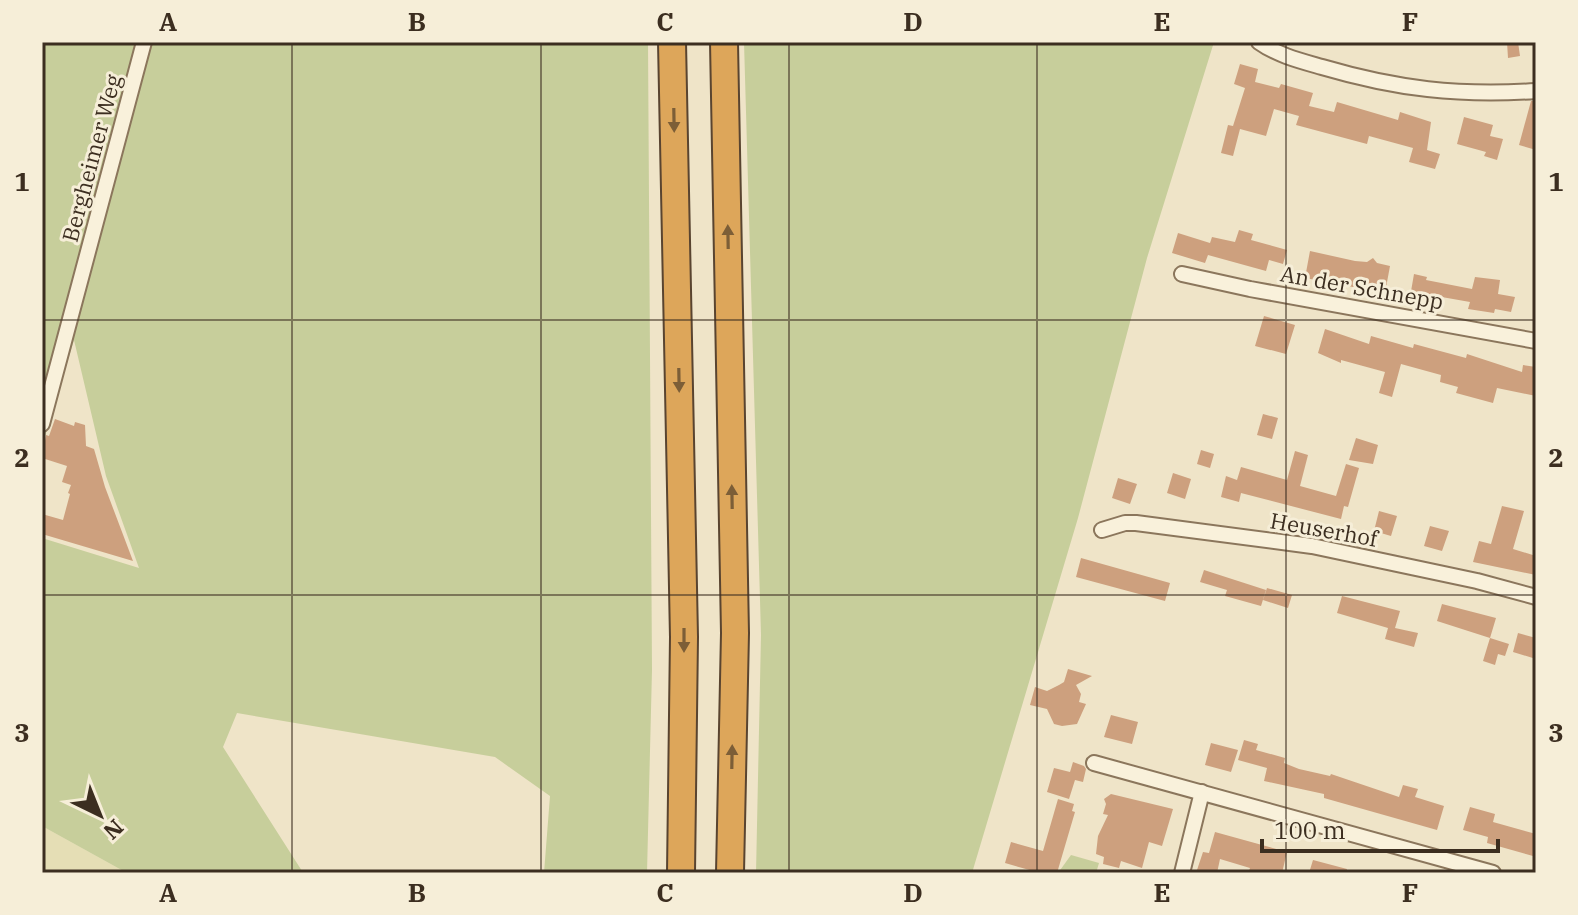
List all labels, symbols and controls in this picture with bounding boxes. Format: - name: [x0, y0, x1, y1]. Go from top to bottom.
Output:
- text: A: [159, 4, 177, 38]
- text: B: [408, 4, 426, 38]
- text: C: [656, 4, 674, 38]
- text: D: [903, 4, 923, 38]
- text: E: [1153, 4, 1171, 38]
- text: F: [1402, 4, 1418, 38]
- street label: Bergheimer Weg: [55, 71, 127, 245]
- one-way arrow: [668, 108, 680, 133]
- text: 1: [14, 164, 30, 198]
- text: 1: [1548, 164, 1564, 198]
- one-way arrow: [721, 224, 734, 249]
- street label: An der Schnepp: [1278, 258, 1446, 316]
- one-way arrow: [673, 368, 685, 393]
- text: 2: [14, 440, 30, 474]
- text: 2: [1548, 440, 1564, 474]
- one-way arrow: [726, 484, 738, 509]
- street label: Heuserhof: [1268, 505, 1381, 553]
- one-way arrow: [678, 628, 690, 653]
- text: 3: [14, 715, 30, 749]
- text: 3: [1548, 715, 1564, 749]
- one-way arrow: [726, 744, 739, 769]
- north arrow: [60, 775, 140, 855]
- scale bar: [1262, 803, 1498, 853]
- text: N: [98, 813, 130, 847]
- text: 100 m: [1274, 814, 1346, 846]
- text: A: [159, 875, 177, 909]
- text: B: [408, 875, 426, 909]
- text: C: [656, 875, 674, 909]
- text: D: [903, 875, 923, 909]
- text: E: [1153, 875, 1171, 909]
- text: F: [1402, 875, 1418, 909]

